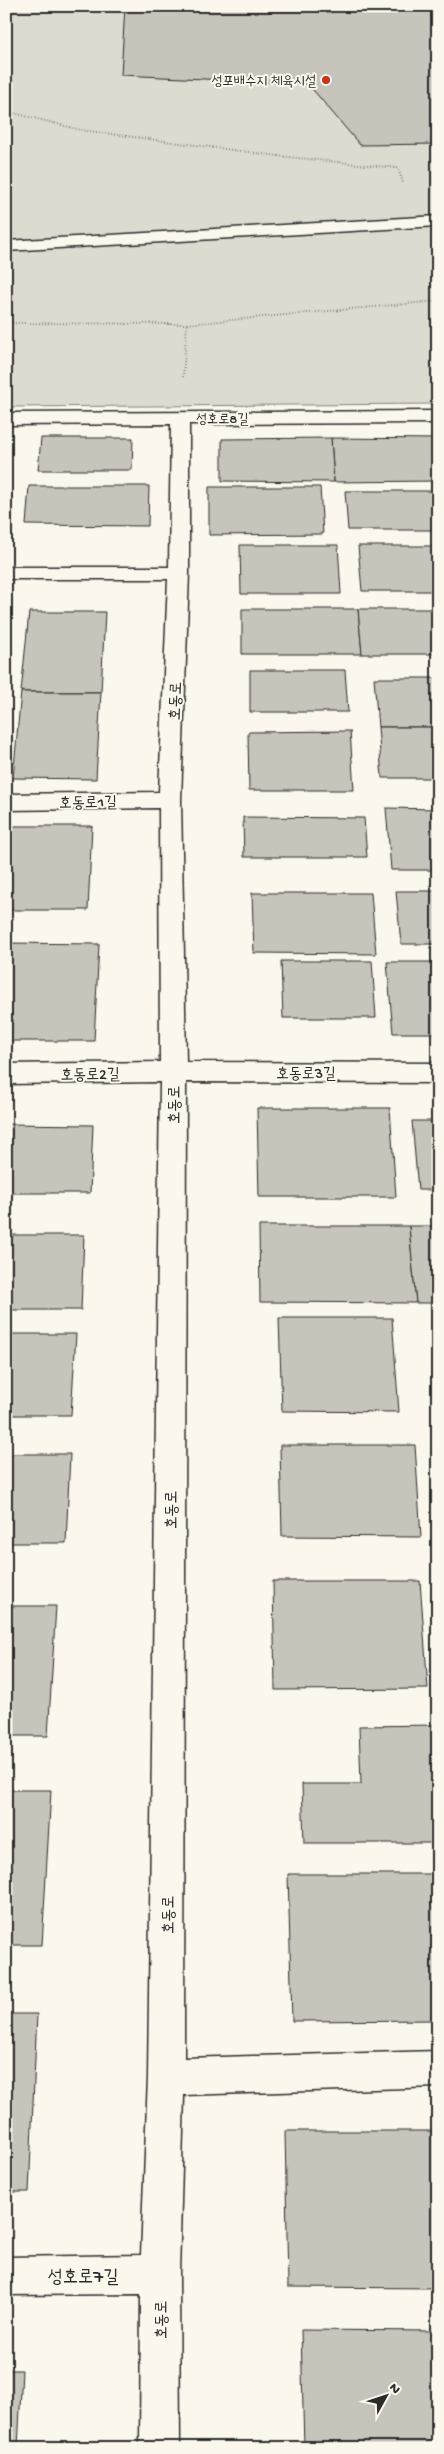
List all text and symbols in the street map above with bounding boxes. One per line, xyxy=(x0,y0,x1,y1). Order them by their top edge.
place label: 성포배수지 체육시설 xyxy=(211,74,316,91)
marker: 성포배수지 체육시설 xyxy=(320,74,332,86)
street label: 성호로8길 xyxy=(196,412,249,429)
street label: 호동로 xyxy=(167,681,188,721)
street label: 호동로1길 xyxy=(59,794,117,815)
street label: 호동로2길 xyxy=(60,1066,120,1087)
street label: 호동로3길 xyxy=(276,1066,336,1085)
street label: 호동로 xyxy=(167,1086,186,1124)
street label: 호동로 xyxy=(164,1491,183,1529)
street label: 호동로 xyxy=(161,1896,180,1934)
street label: 성호로7길 xyxy=(47,2267,119,2290)
street label: 호동로 xyxy=(154,2301,173,2339)
north arrow xyxy=(362,2372,412,2422)
text: N xyxy=(385,2380,403,2398)

